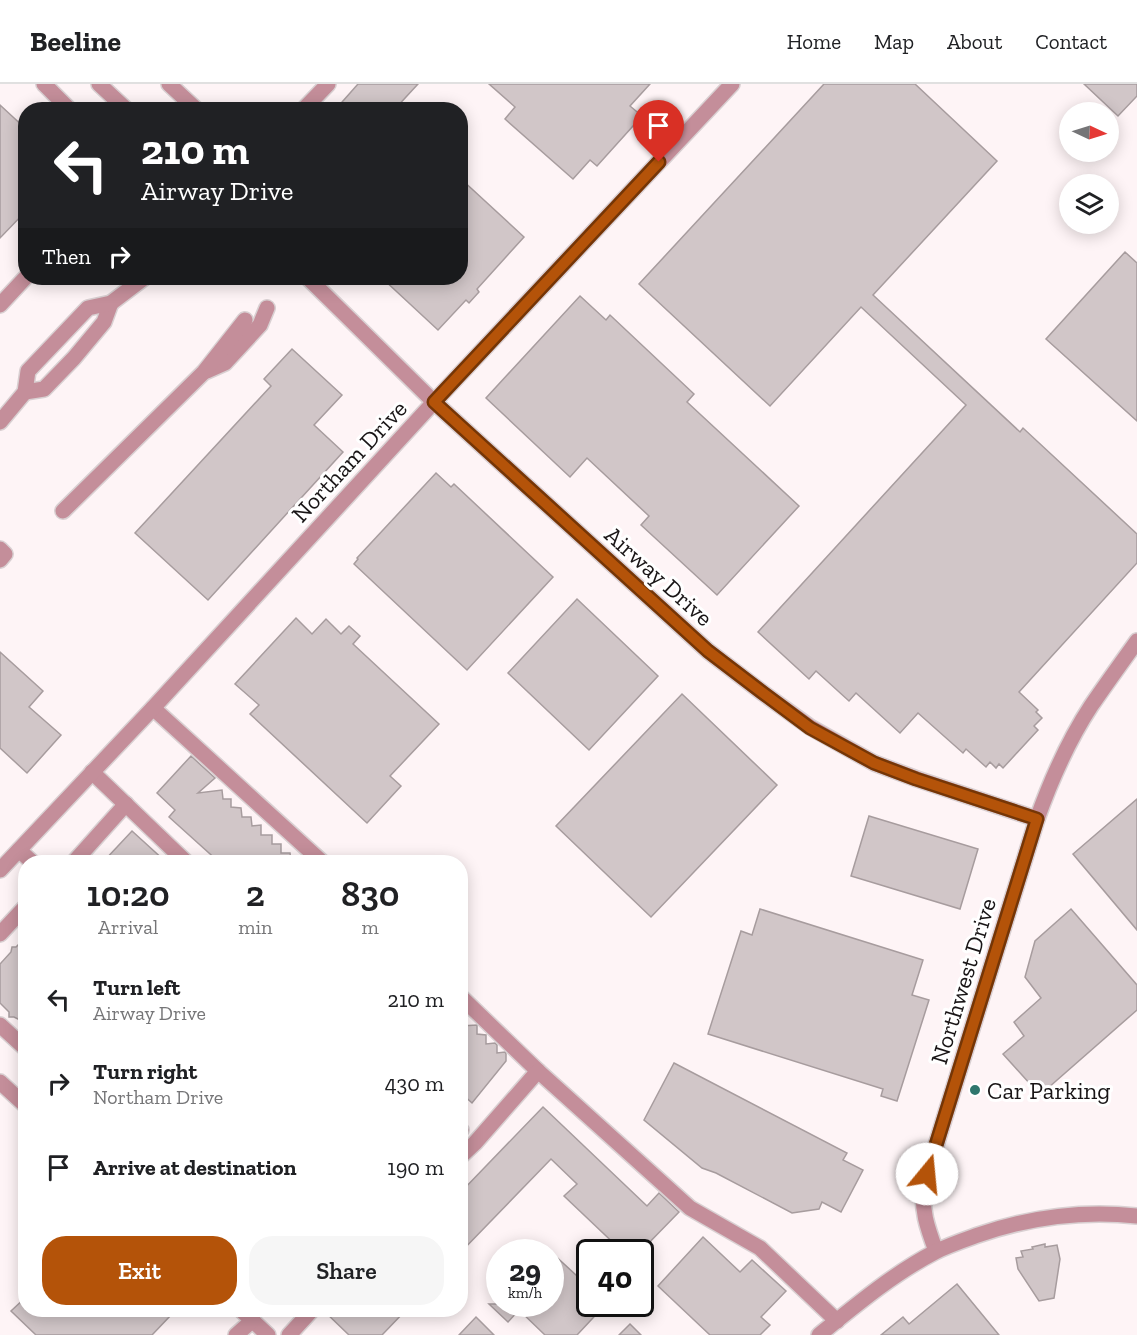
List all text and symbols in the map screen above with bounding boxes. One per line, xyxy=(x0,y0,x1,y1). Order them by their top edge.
text: Beeline xyxy=(30,25,121,58)
text: Home xyxy=(787,29,841,54)
text: Map xyxy=(874,29,914,54)
text: About xyxy=(947,29,1002,54)
text: Contact xyxy=(1035,29,1107,54)
pin xyxy=(633,100,684,162)
north arrow xyxy=(1059,102,1119,162)
map controls xyxy=(1059,102,1119,234)
icon: arrive xyxy=(642,109,675,142)
text: 210 m xyxy=(141,124,249,175)
icon: left xyxy=(42,126,120,204)
button: layers xyxy=(1059,174,1119,234)
text: Airway Drive xyxy=(141,175,293,207)
icon: right xyxy=(103,240,136,273)
text: Then xyxy=(42,243,91,270)
street label: Northam Drive xyxy=(285,394,413,528)
street label: Airway Drive xyxy=(599,520,719,632)
text: 10:20 xyxy=(86,872,170,915)
text: 2 xyxy=(246,872,265,915)
text: 830 xyxy=(341,872,400,915)
street label: Northwest Drive xyxy=(924,894,1002,1068)
text: Arrival xyxy=(98,915,158,939)
text: min xyxy=(238,915,273,939)
text: m xyxy=(362,915,379,939)
text: Turn left xyxy=(93,974,180,1001)
icon: left xyxy=(42,983,75,1016)
text: 210 m xyxy=(388,986,444,1013)
text: Airway Drive xyxy=(93,1001,206,1025)
text: Turn right xyxy=(93,1058,197,1085)
icon: right xyxy=(42,1067,75,1100)
text: 430 m xyxy=(385,1070,444,1097)
place label: Car Parking xyxy=(987,1076,1111,1105)
marker: Car Parking xyxy=(968,1083,982,1097)
text: Northam Drive xyxy=(93,1085,223,1109)
position arrow xyxy=(895,1142,959,1206)
icon: arrive xyxy=(42,1151,75,1184)
text: Arrive at destination xyxy=(93,1154,296,1181)
text: 190 m xyxy=(387,1154,444,1181)
button: Exit xyxy=(42,1236,237,1305)
button: Share xyxy=(249,1236,444,1305)
speed limit sign: 40 xyxy=(576,1239,654,1317)
text: 29 xyxy=(509,1253,541,1289)
text: km/h xyxy=(508,1284,542,1302)

